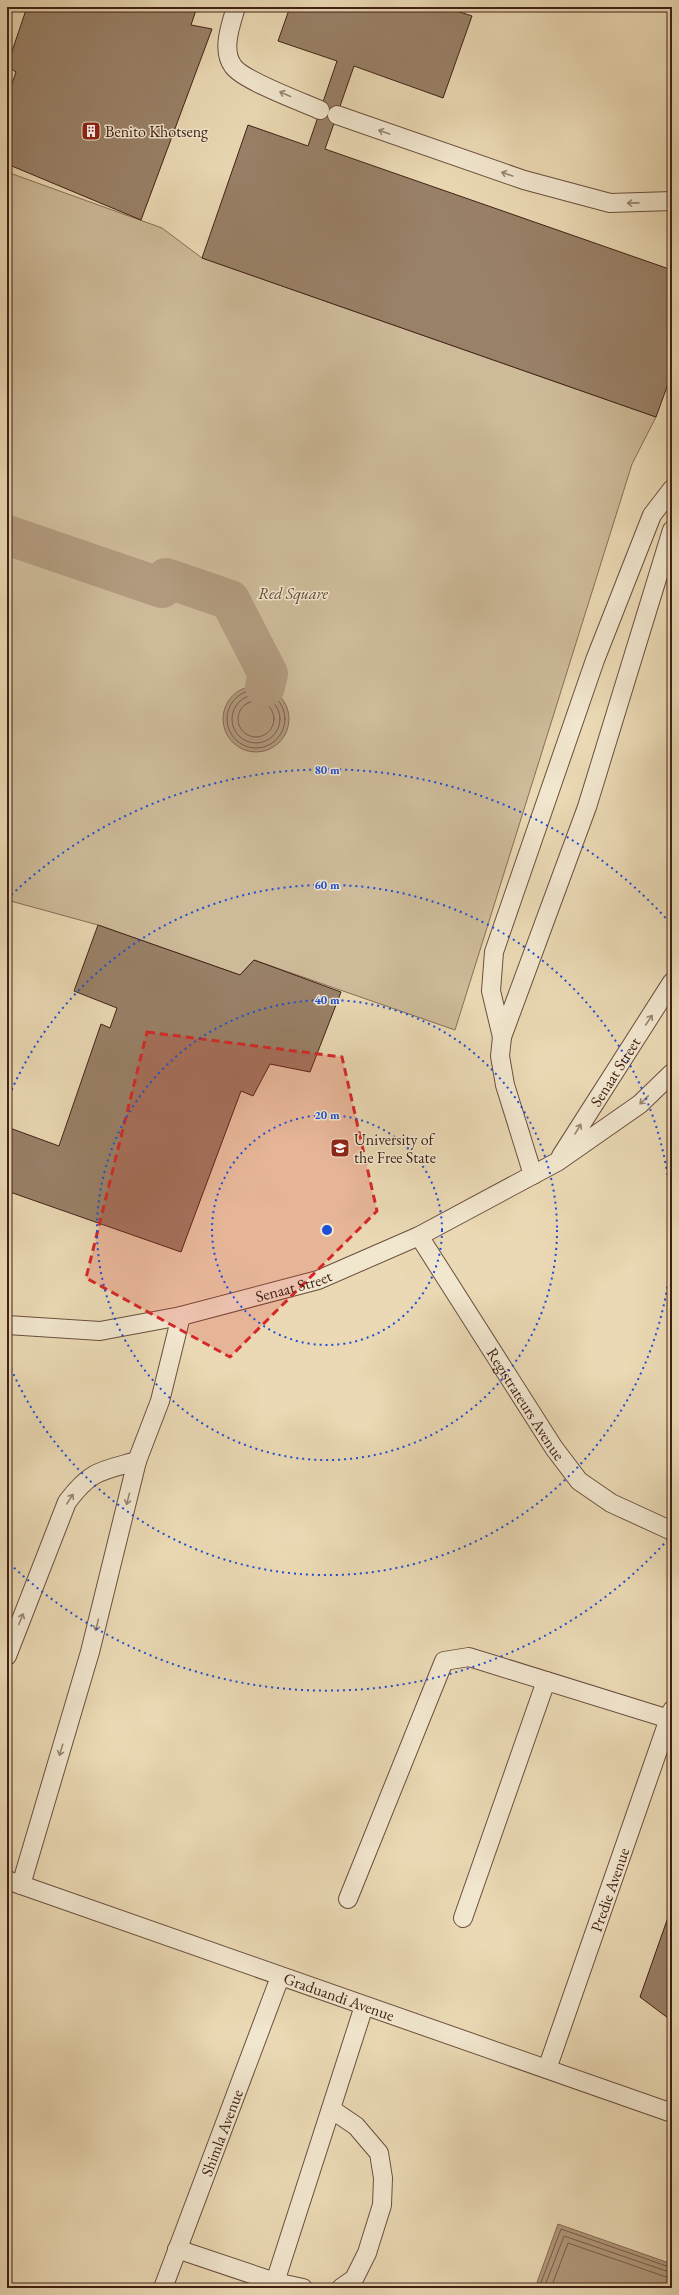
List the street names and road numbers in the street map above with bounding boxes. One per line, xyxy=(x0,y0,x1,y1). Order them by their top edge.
street label: Senaat Street xyxy=(585,1033,645,1111)
street label: Senaat Street xyxy=(253,1265,335,1307)
street label: Registrateurs Avenue xyxy=(482,1344,570,1465)
street label: Predie Avenue xyxy=(586,1845,634,1935)
street label: Graduandi Avenue xyxy=(281,1968,397,2026)
street label: Shimla Avenue xyxy=(196,2086,248,2179)

